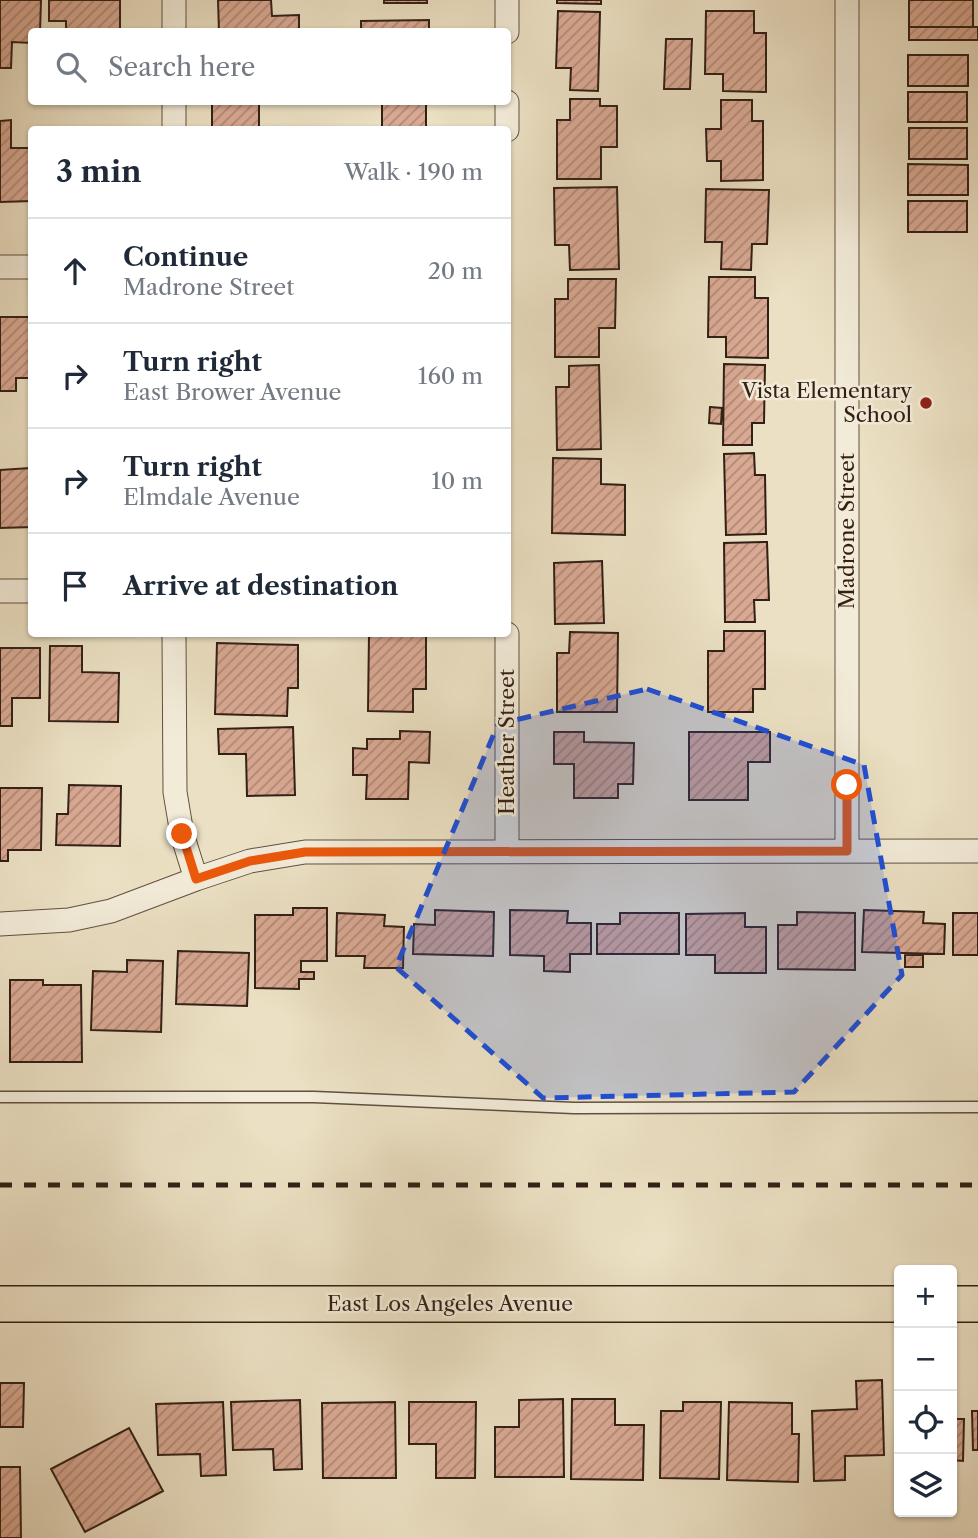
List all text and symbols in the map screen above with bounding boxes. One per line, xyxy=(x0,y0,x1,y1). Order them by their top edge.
search box xyxy=(28,28,511,105)
icon: search xyxy=(52,48,90,86)
text: Search here xyxy=(108,51,255,83)
text: 3 min xyxy=(56,153,142,190)
text: Walk · 190 m xyxy=(344,158,483,186)
text: Continue xyxy=(123,241,248,273)
icon: ahead xyxy=(56,252,94,290)
text: 20 m xyxy=(428,257,483,285)
text: Madrone Street xyxy=(123,273,294,301)
text: Turn right xyxy=(123,346,262,378)
icon: right xyxy=(56,357,94,395)
text: 160 m xyxy=(418,362,483,390)
text: East Brower Avenue xyxy=(123,378,341,406)
place label: Vista Elementary School xyxy=(741,378,912,427)
marker: Vista Elementary School xyxy=(918,395,934,411)
text: Turn right xyxy=(123,451,262,483)
street label: Madrone Street xyxy=(834,452,859,609)
icon: right xyxy=(56,462,94,500)
text: 10 m xyxy=(431,467,483,495)
text: Elmdale Avenue xyxy=(123,483,300,511)
icon: arrive xyxy=(56,567,94,605)
text: Arrive at destination xyxy=(123,570,398,602)
street label: Heather Street xyxy=(494,668,519,815)
route start xyxy=(831,769,862,800)
route end xyxy=(166,818,197,849)
map controls xyxy=(894,1265,957,1517)
button: + xyxy=(894,1265,957,1328)
street label: East Los Angeles Avenue xyxy=(327,1291,573,1316)
button: − xyxy=(894,1328,957,1391)
button: locate xyxy=(894,1391,957,1454)
button: layers xyxy=(894,1454,957,1517)

